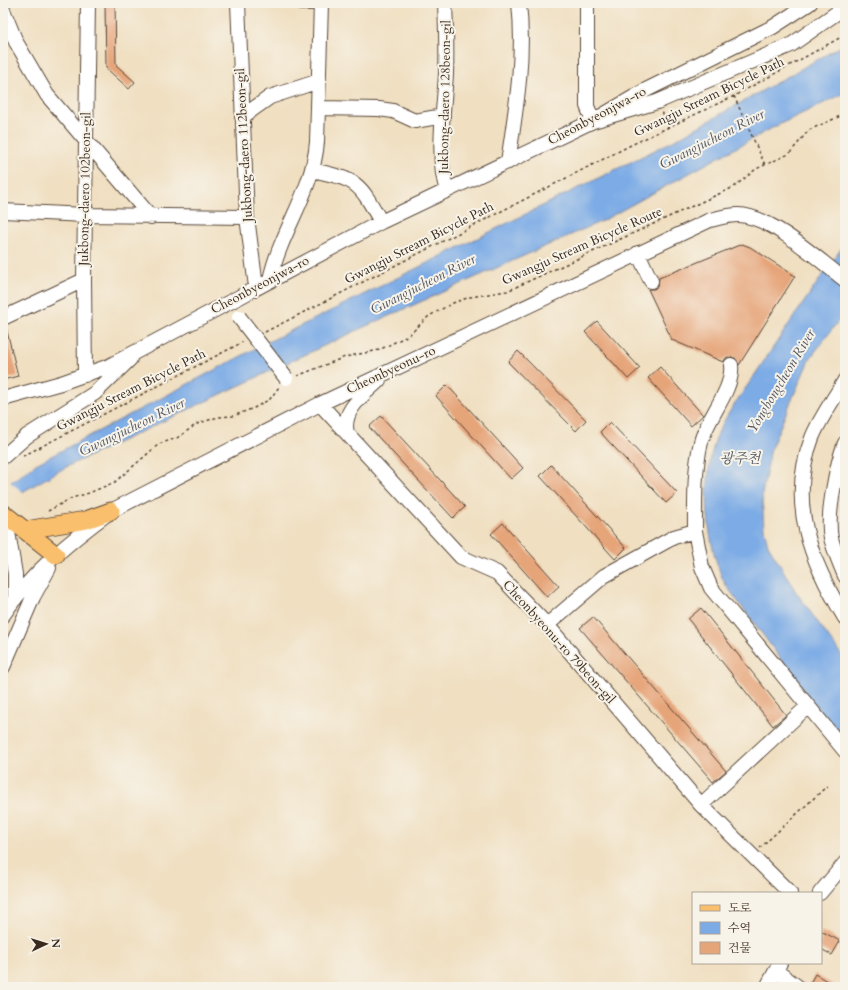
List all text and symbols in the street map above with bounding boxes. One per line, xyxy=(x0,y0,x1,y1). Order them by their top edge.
street label: Jukbong-daero 128beon-gil xyxy=(435,19,455,176)
street label: Gwangju Stream Bicycle Path xyxy=(631,53,787,141)
street label: Jukbong-daero 112beon-gil xyxy=(231,67,257,224)
street label: Cheonbyeonjwa-ro xyxy=(545,83,649,149)
water label: Gwangjucheon River xyxy=(656,104,768,174)
street label: Jukbong-daero 102beon-gil xyxy=(75,111,95,268)
street label: Gwangju Stream Bicycle Path xyxy=(341,197,497,289)
street label: Gwangju Stream Bicycle Route xyxy=(499,202,665,290)
water label: Gwangjucheon River xyxy=(367,249,479,319)
street label: Cheonbyeonjwa-ro xyxy=(208,252,312,318)
water label: Yongbongcheon River xyxy=(743,325,820,436)
street label: Cheonbyeonu-ro xyxy=(344,342,438,398)
street label: Gwangju Stream Bicycle Path xyxy=(53,344,209,436)
water label: Gwangjucheon River xyxy=(76,393,188,461)
water label: 광주천 xyxy=(720,449,762,468)
street label: Cheonbyeonu-ro 79beon-gil xyxy=(499,576,620,708)
legend xyxy=(692,892,822,964)
text: 도로 xyxy=(728,900,752,916)
text: 수역 xyxy=(728,920,751,936)
north arrow xyxy=(26,924,66,964)
text: N xyxy=(48,938,63,949)
text: 건물 xyxy=(728,940,752,956)

